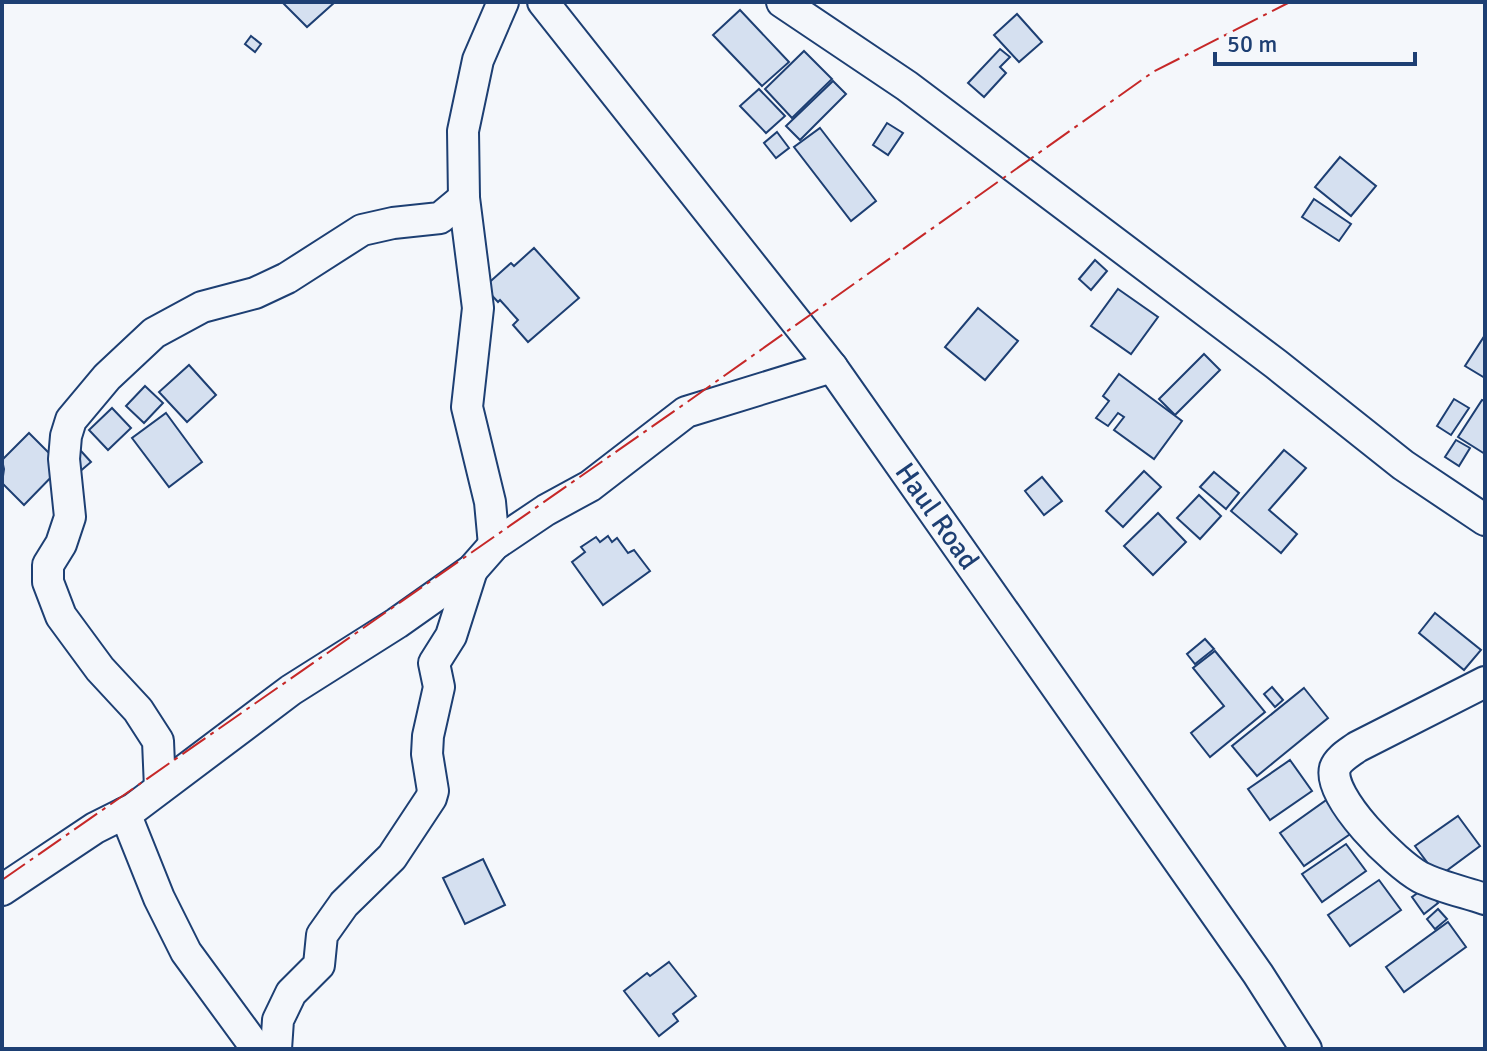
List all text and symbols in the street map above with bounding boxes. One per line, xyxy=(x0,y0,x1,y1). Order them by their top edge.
scale bar xyxy=(1215,16,1415,66)
text: 50 m xyxy=(1227,29,1277,59)
street label: Haul Road xyxy=(888,456,986,576)

